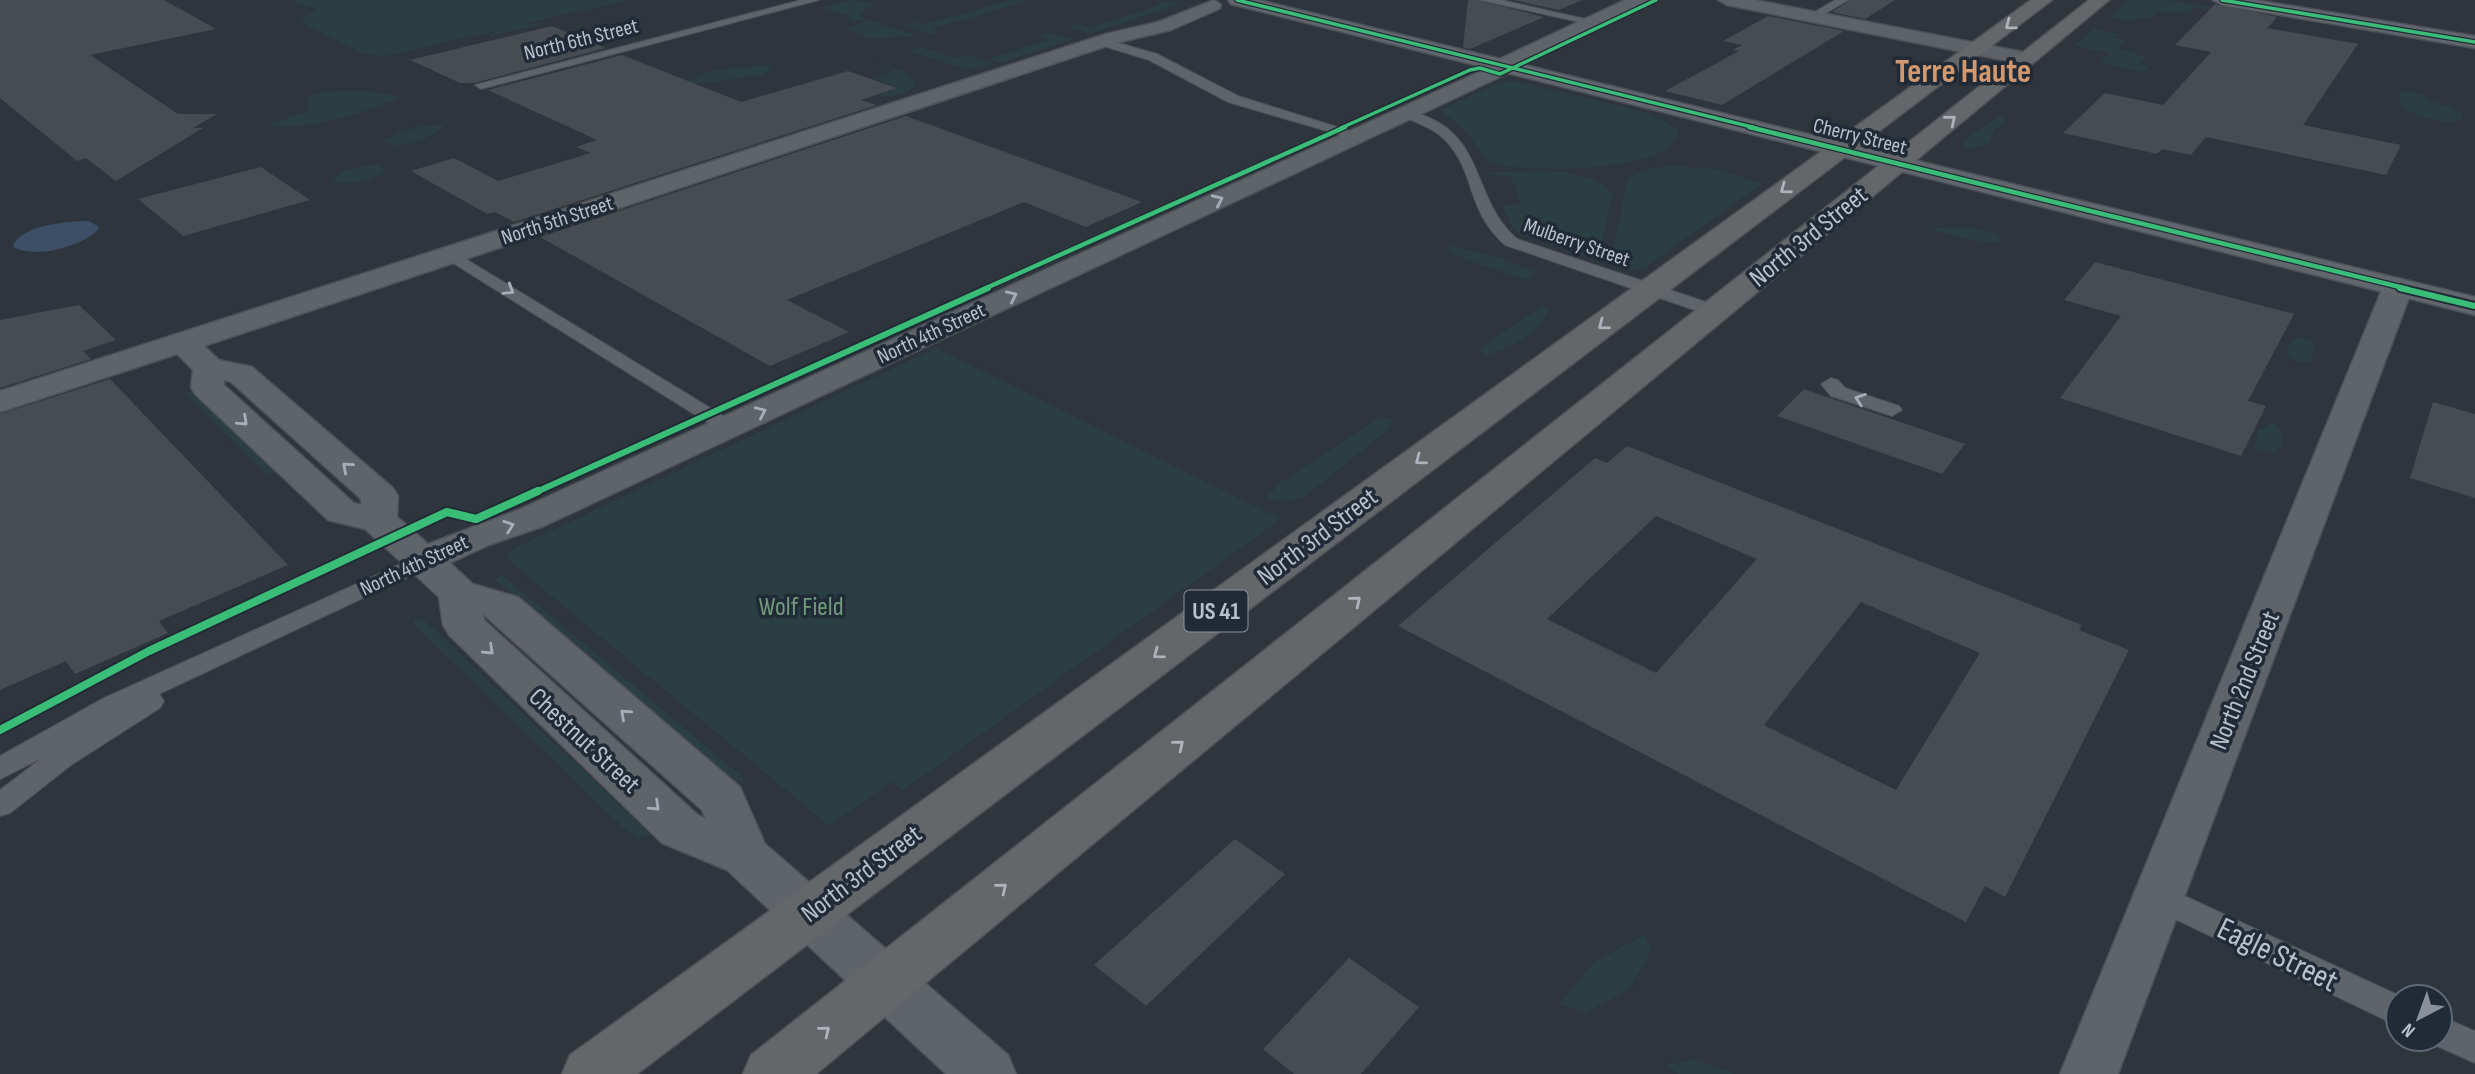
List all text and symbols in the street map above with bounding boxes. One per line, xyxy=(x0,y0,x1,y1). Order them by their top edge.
street label: North 6th Street xyxy=(521,13,641,66)
one-way arrow xyxy=(2005,16,2017,29)
district label: Terre Haute xyxy=(1895,52,2031,92)
street label: Cherry Street xyxy=(1810,113,1909,160)
one-way arrow xyxy=(1943,116,1955,129)
street label: North 3rd Street xyxy=(1744,180,1874,294)
one-way arrow xyxy=(1781,181,1793,193)
street label: North 5th Street xyxy=(498,191,616,250)
one-way arrow xyxy=(1211,194,1223,208)
street label: Mulberry Street xyxy=(1521,213,1633,272)
one-way arrow xyxy=(502,282,515,295)
one-way arrow xyxy=(1005,290,1017,304)
street label: North 4th Street xyxy=(873,298,989,369)
one-way arrow xyxy=(1598,316,1611,329)
one-way arrow xyxy=(1854,393,1867,407)
one-way arrow xyxy=(754,406,766,420)
one-way arrow xyxy=(235,412,248,425)
one-way arrow xyxy=(1415,452,1428,464)
one-way arrow xyxy=(342,463,355,475)
street label: North 3rd Street xyxy=(1252,482,1384,593)
one-way arrow xyxy=(502,520,515,534)
street label: North 4th Street xyxy=(356,530,472,601)
road number: US 41 xyxy=(1184,590,1248,632)
park label: Wolf Field xyxy=(759,592,843,623)
one-way arrow xyxy=(1348,597,1360,610)
street label: North 2nd Street xyxy=(2204,607,2287,754)
one-way arrow xyxy=(481,641,494,654)
one-way arrow xyxy=(1153,645,1166,658)
street label: Chestnut Street xyxy=(522,682,646,800)
one-way arrow xyxy=(620,709,633,722)
one-way arrow xyxy=(1171,741,1184,753)
one-way arrow xyxy=(647,797,660,810)
street label: North 3rd Street xyxy=(796,819,928,930)
one-way arrow xyxy=(994,884,1007,896)
street label: Eagle Street xyxy=(2211,909,2344,1001)
north arrow xyxy=(2384,983,2454,1053)
text: N xyxy=(2397,1018,2420,1042)
one-way arrow xyxy=(817,1027,830,1039)

